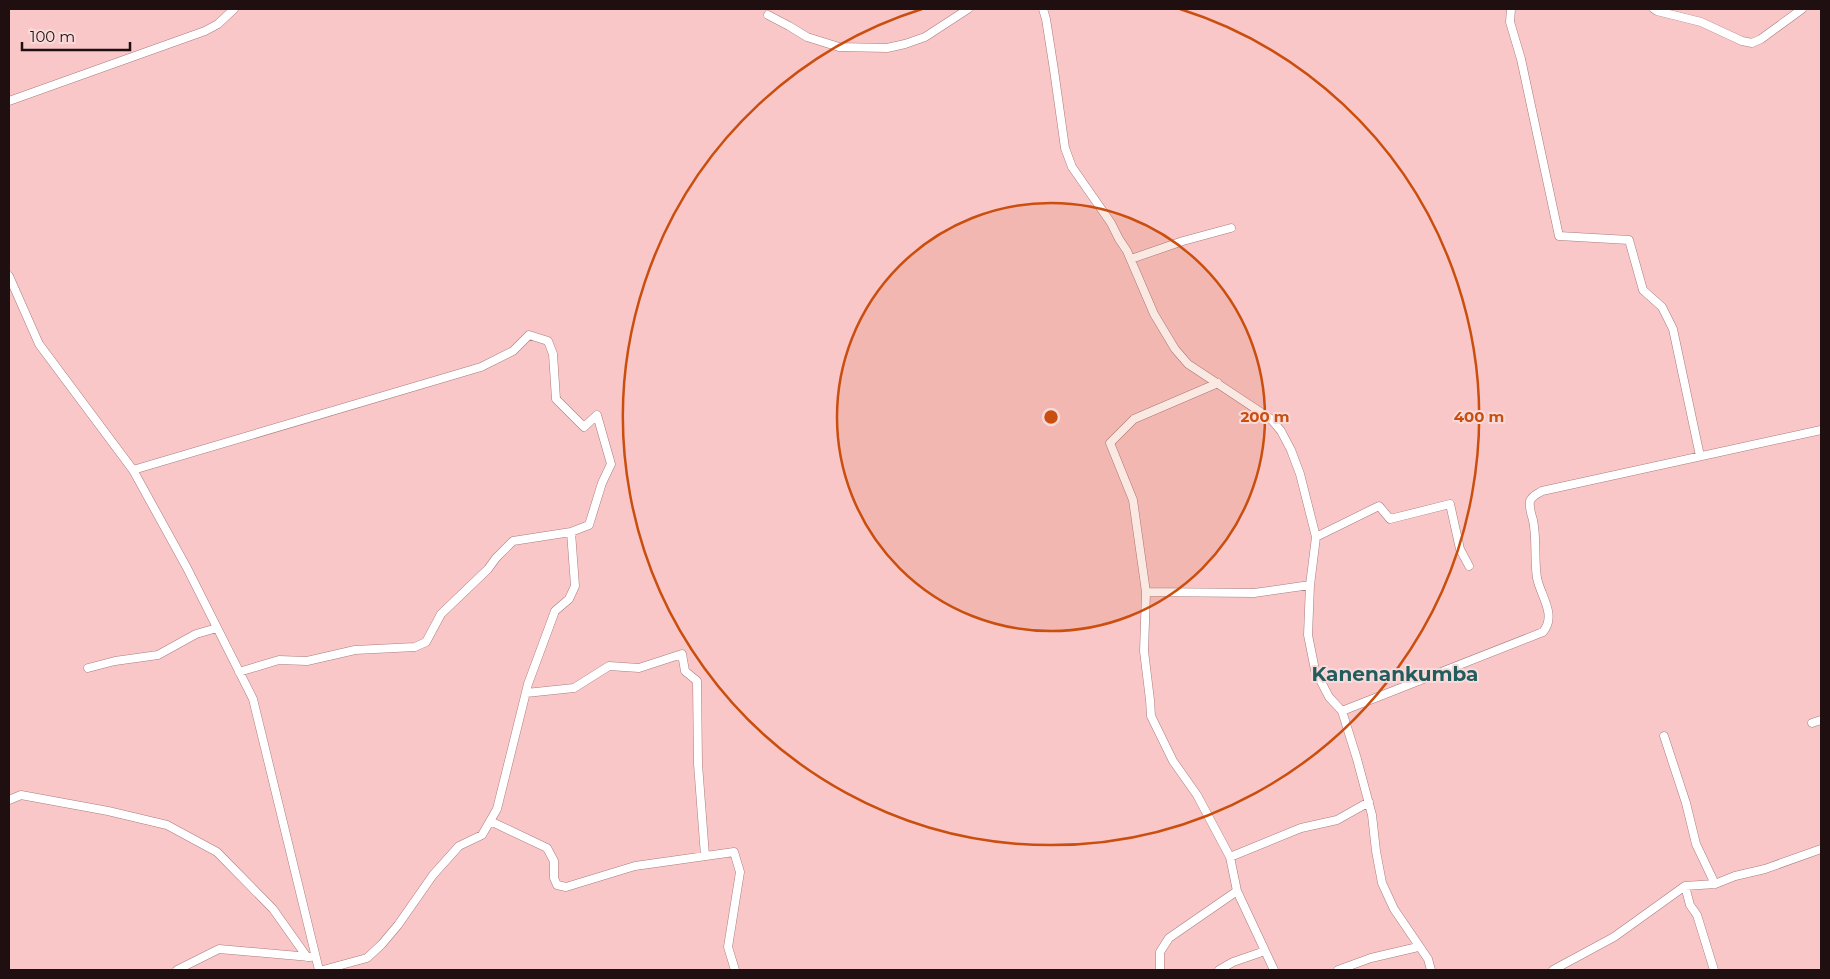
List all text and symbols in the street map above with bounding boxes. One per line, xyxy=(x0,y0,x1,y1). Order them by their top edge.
scale bar xyxy=(22,20,130,52)
text: 100 m xyxy=(30,27,75,46)
text: 200 m xyxy=(1240,407,1290,426)
text: 400 m xyxy=(1454,407,1504,426)
centre of rings xyxy=(1042,408,1060,426)
district label: Kanenankumba xyxy=(1312,662,1478,686)

